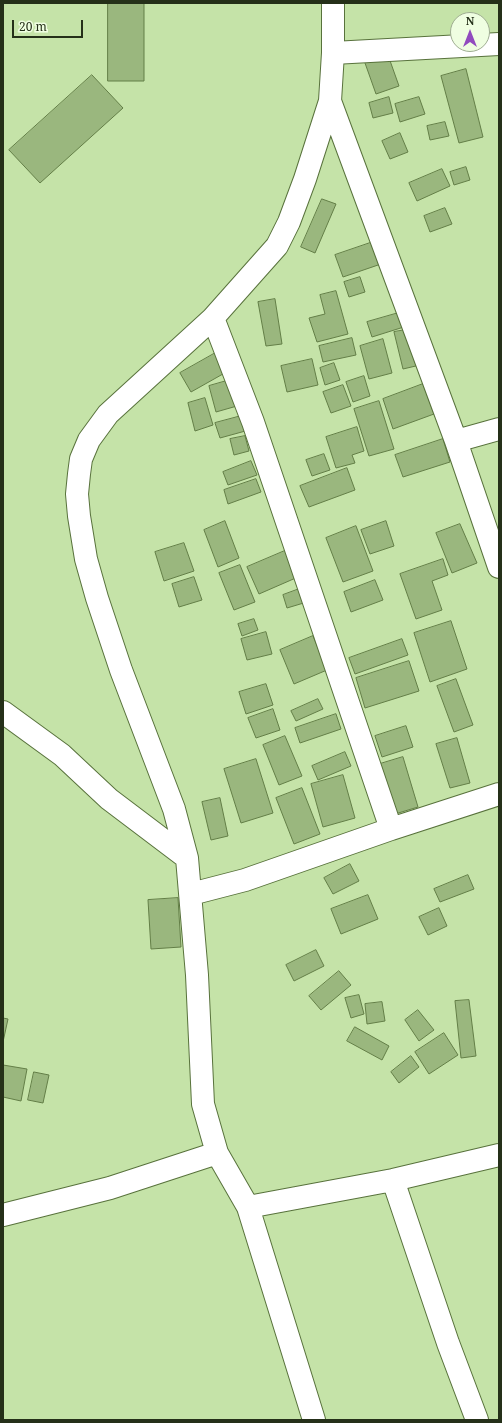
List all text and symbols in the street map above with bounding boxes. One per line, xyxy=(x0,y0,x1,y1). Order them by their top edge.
scale bar xyxy=(14,12,85,38)
north arrow xyxy=(450,12,490,52)
text: N xyxy=(466,13,474,28)
text: 20 m xyxy=(19,18,47,35)

